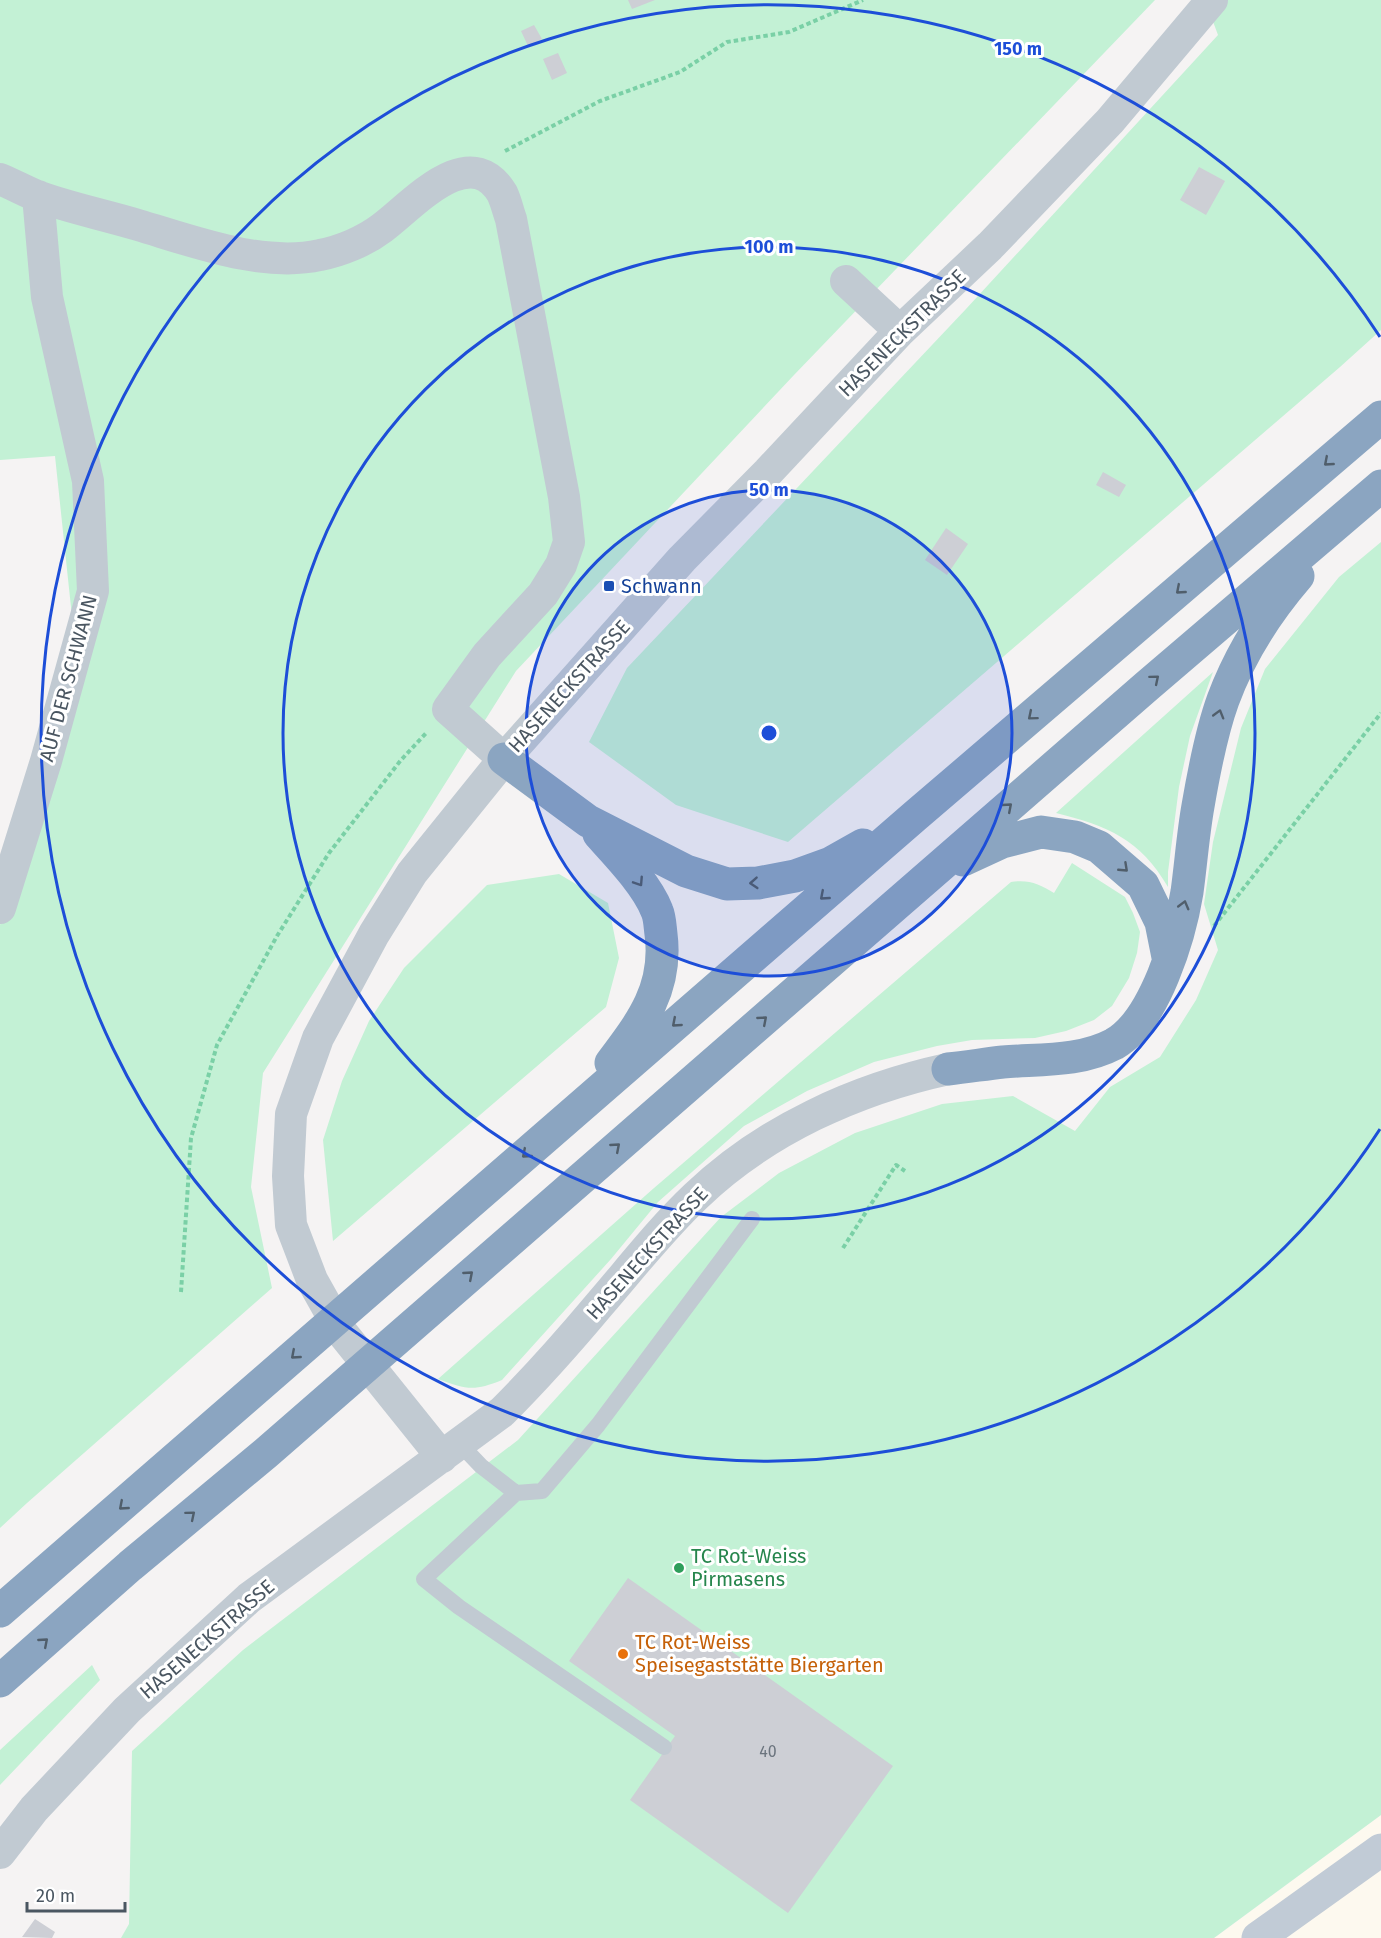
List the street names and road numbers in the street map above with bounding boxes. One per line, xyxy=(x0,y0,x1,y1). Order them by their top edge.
street label: HASENECKSTRASSE xyxy=(833,264,971,402)
street label: AUF DER SCHWANN xyxy=(34,592,102,764)
street label: HASENECKSTRASSE xyxy=(503,615,635,757)
street label: HASENECKSTRASSE xyxy=(581,1182,713,1324)
street label: HASENECKSTRASSE xyxy=(135,1574,279,1704)

